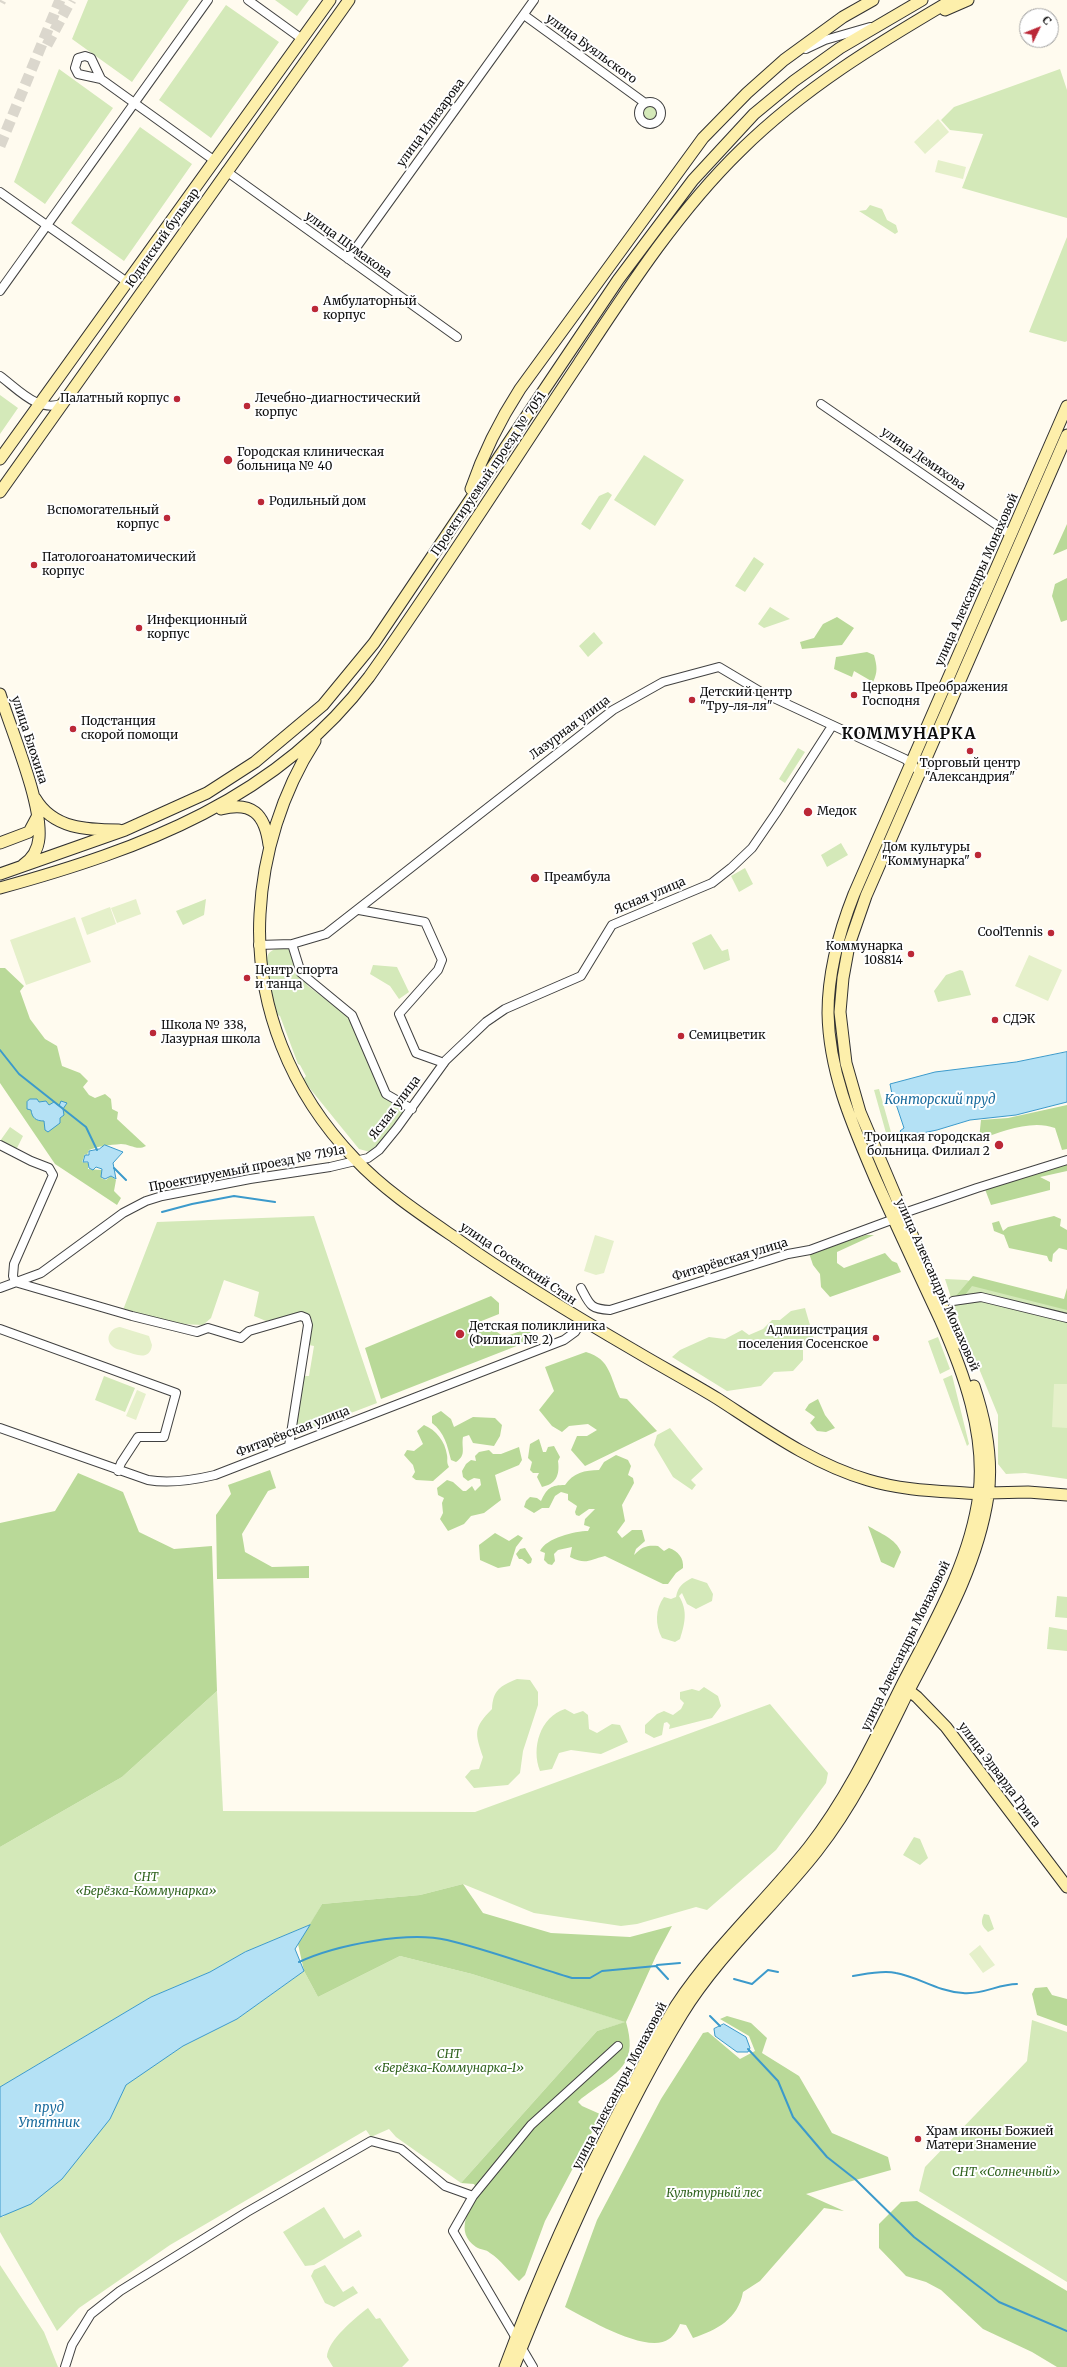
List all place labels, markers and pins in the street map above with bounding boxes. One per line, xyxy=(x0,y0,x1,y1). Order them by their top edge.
place label: Амбулаторный корпус xyxy=(323,295,417,323)
marker: Амбулаторный корпус xyxy=(310,304,320,314)
place label: Палатный корпус xyxy=(60,392,169,406)
place label: Лечебно-диагностический корпус xyxy=(255,392,421,420)
marker: Палатный корпус xyxy=(172,394,182,404)
marker: Лечебно-диагностический корпус xyxy=(242,401,252,411)
place label: Городская клиническая больница № 40 xyxy=(237,446,384,474)
marker: Городская клиническая больница № 40 xyxy=(222,454,234,466)
place label: Родильный дом xyxy=(269,495,366,509)
marker: Родильный дом xyxy=(256,497,266,507)
place label: Вспомогательный корпус xyxy=(47,504,159,532)
marker: Вспомогательный корпус xyxy=(162,513,172,523)
place label: Патологоанатомический корпус xyxy=(42,551,196,579)
marker: Патологоанатомический корпус xyxy=(29,560,39,570)
place label: Инфекционный корпус xyxy=(147,614,247,642)
marker: Инфекционный корпус xyxy=(134,623,144,633)
place label: Церковь Преображения Господня xyxy=(862,681,1008,709)
place label: Детский центр "Тру-ля-ля" xyxy=(700,686,792,714)
marker: Церковь Преображения Господня xyxy=(849,690,859,700)
marker: Детский центр "Тру-ля-ля" xyxy=(687,695,697,705)
place label: Подстанция скорой помощи xyxy=(81,715,178,743)
marker: Подстанция скорой помощи xyxy=(68,724,78,734)
marker: Торговый центр "Александрия" xyxy=(965,746,975,756)
place label: Торговый центр "Александрия" xyxy=(920,757,1020,785)
place label: Медок xyxy=(817,805,857,819)
marker: Медок xyxy=(802,806,814,818)
place label: Дом культуры "Коммунарка" xyxy=(882,841,970,869)
marker: Дом культуры "Коммунарка" xyxy=(973,850,983,860)
place label: Преамбула xyxy=(544,871,611,885)
marker: Преамбула xyxy=(529,872,541,884)
place label: CoolTennis xyxy=(978,926,1043,940)
marker: CoolTennis xyxy=(1046,928,1056,938)
place label: Коммунарка 108814 xyxy=(826,940,903,968)
marker: Коммунарка 108814 xyxy=(906,949,916,959)
place label: Центр спорта и танца xyxy=(255,964,338,992)
marker: Центр спорта и танца xyxy=(242,973,252,983)
place label: СДЭК xyxy=(1003,1013,1035,1027)
marker: СДЭК xyxy=(990,1015,1000,1025)
place label: Школа № 338, Лазурная школа xyxy=(161,1019,261,1047)
marker: Школа № 338, Лазурная школа xyxy=(148,1028,158,1038)
place label: Семицветик xyxy=(689,1029,766,1043)
marker: Семицветик xyxy=(676,1031,686,1041)
place label: Троицкая городская больница. Филиал 2 xyxy=(864,1131,990,1159)
marker: Троицкая городская больница. Филиал 2 xyxy=(993,1139,1005,1151)
place label: Детская поликлиника (Филиал № 2) xyxy=(469,1320,605,1348)
place label: Администрация поселения Сосенское xyxy=(738,1324,868,1352)
marker: Детская поликлиника (Филиал № 2) xyxy=(454,1328,466,1340)
marker: Администрация поселения Сосенское xyxy=(871,1333,881,1343)
place label: Храм иконы Божией Матери Знамение xyxy=(926,2125,1053,2153)
marker: Храм иконы Божией Матери Знамение xyxy=(913,2134,923,2144)

